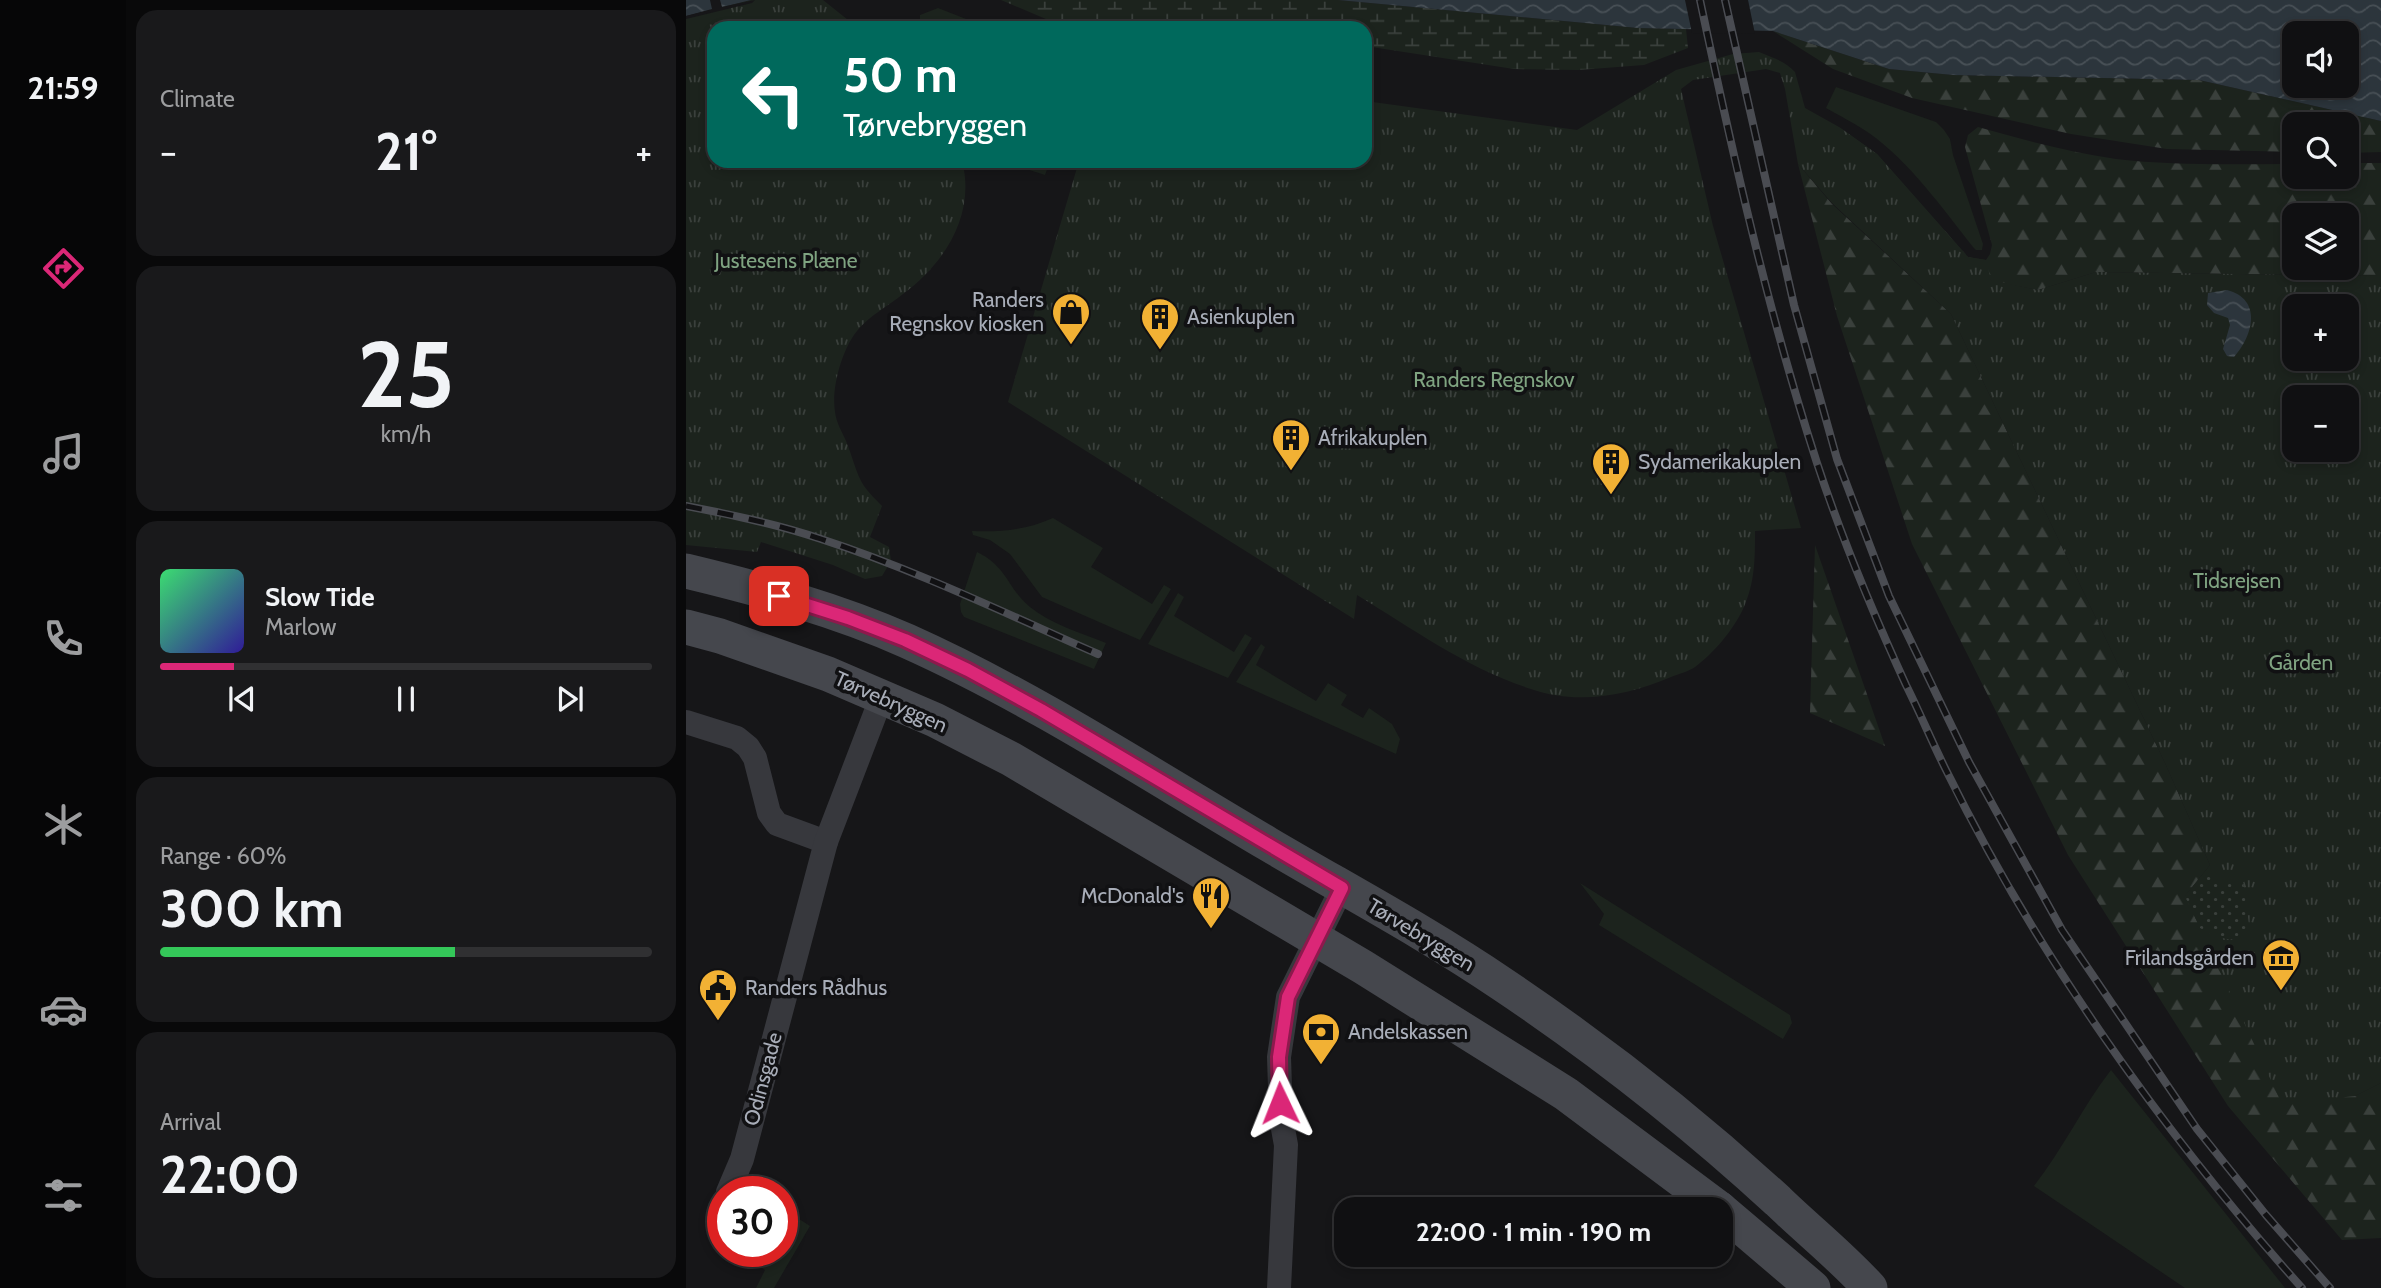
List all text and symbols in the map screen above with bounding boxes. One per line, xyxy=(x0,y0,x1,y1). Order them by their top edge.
map controls xyxy=(2282,21,2359,462)
button: sound xyxy=(2282,21,2359,98)
text: 50 m xyxy=(843,45,958,104)
icon: left xyxy=(728,49,819,140)
text: 21:59 xyxy=(27,68,99,107)
text: Climate xyxy=(160,85,235,113)
text: Tørvebryggen xyxy=(843,105,1027,144)
button: search xyxy=(2282,112,2359,189)
text: 21° xyxy=(375,120,437,183)
text: − xyxy=(160,128,177,175)
text: + xyxy=(635,128,652,175)
button: layers xyxy=(2282,203,2359,280)
icon: directions xyxy=(39,244,88,293)
park label: Justesens Plæne xyxy=(714,248,858,273)
place label: Randers Regnskov kiosken xyxy=(889,287,1044,336)
shop icon: Randers Regnskov kiosken xyxy=(1050,291,1092,346)
button: + xyxy=(2282,294,2359,371)
building icon: Asienkuplen xyxy=(1139,296,1181,351)
place label: Asienkuplen xyxy=(1187,304,1295,329)
text: 25 xyxy=(357,319,455,430)
park label: Randers Regnskov xyxy=(1413,367,1575,392)
button: − xyxy=(2282,385,2359,462)
building icon: Afrikakuplen xyxy=(1270,417,1312,472)
text: km/h xyxy=(381,420,431,448)
place label: Afrikakuplen xyxy=(1318,425,1428,450)
icon: music xyxy=(39,429,88,478)
building icon: Sydamerikakuplen xyxy=(1590,441,1632,496)
place label: Sydamerikakuplen xyxy=(1638,449,1801,474)
pin xyxy=(749,566,809,626)
park label: Tidsrejsen xyxy=(2193,568,2281,594)
icon: arrive xyxy=(760,577,798,615)
text: Slow Tide xyxy=(265,581,375,613)
text: Marlow xyxy=(265,613,336,641)
icon: phone xyxy=(39,614,88,663)
park label: Gården xyxy=(2269,650,2333,675)
street label: Tørvebryggen xyxy=(831,666,951,738)
icon: previous xyxy=(223,680,261,718)
icon: pause xyxy=(387,680,425,718)
icon: next xyxy=(551,680,589,718)
icon: climate xyxy=(39,800,88,849)
text: Range · 60% xyxy=(160,842,287,870)
restaurant icon: McDonald's xyxy=(1190,875,1232,930)
text: 300 km xyxy=(160,877,344,940)
place label: McDonald's xyxy=(1081,883,1184,908)
street label: Tørvebryggen xyxy=(1363,893,1479,976)
museum icon: Frilandsgården xyxy=(2260,937,2302,992)
place label: Frilandsgården xyxy=(2125,945,2254,970)
public building icon: Randers Rådhus xyxy=(697,967,739,1022)
place label: Randers Rådhus xyxy=(745,975,888,1000)
icon: car xyxy=(39,985,88,1034)
bank icon: Andelskassen xyxy=(1300,1011,1342,1066)
place label: Andelskassen xyxy=(1348,1019,1468,1044)
street label: Odinsgade xyxy=(738,1029,787,1128)
position arrow xyxy=(1243,1066,1317,1140)
text: Arrival xyxy=(160,1108,221,1136)
text: 22:00 xyxy=(160,1143,300,1206)
icon: filters xyxy=(39,1171,88,1220)
speed limit sign: 30 xyxy=(707,1176,798,1267)
text: 22:00 · 1 min · 190 m xyxy=(1416,1216,1651,1248)

